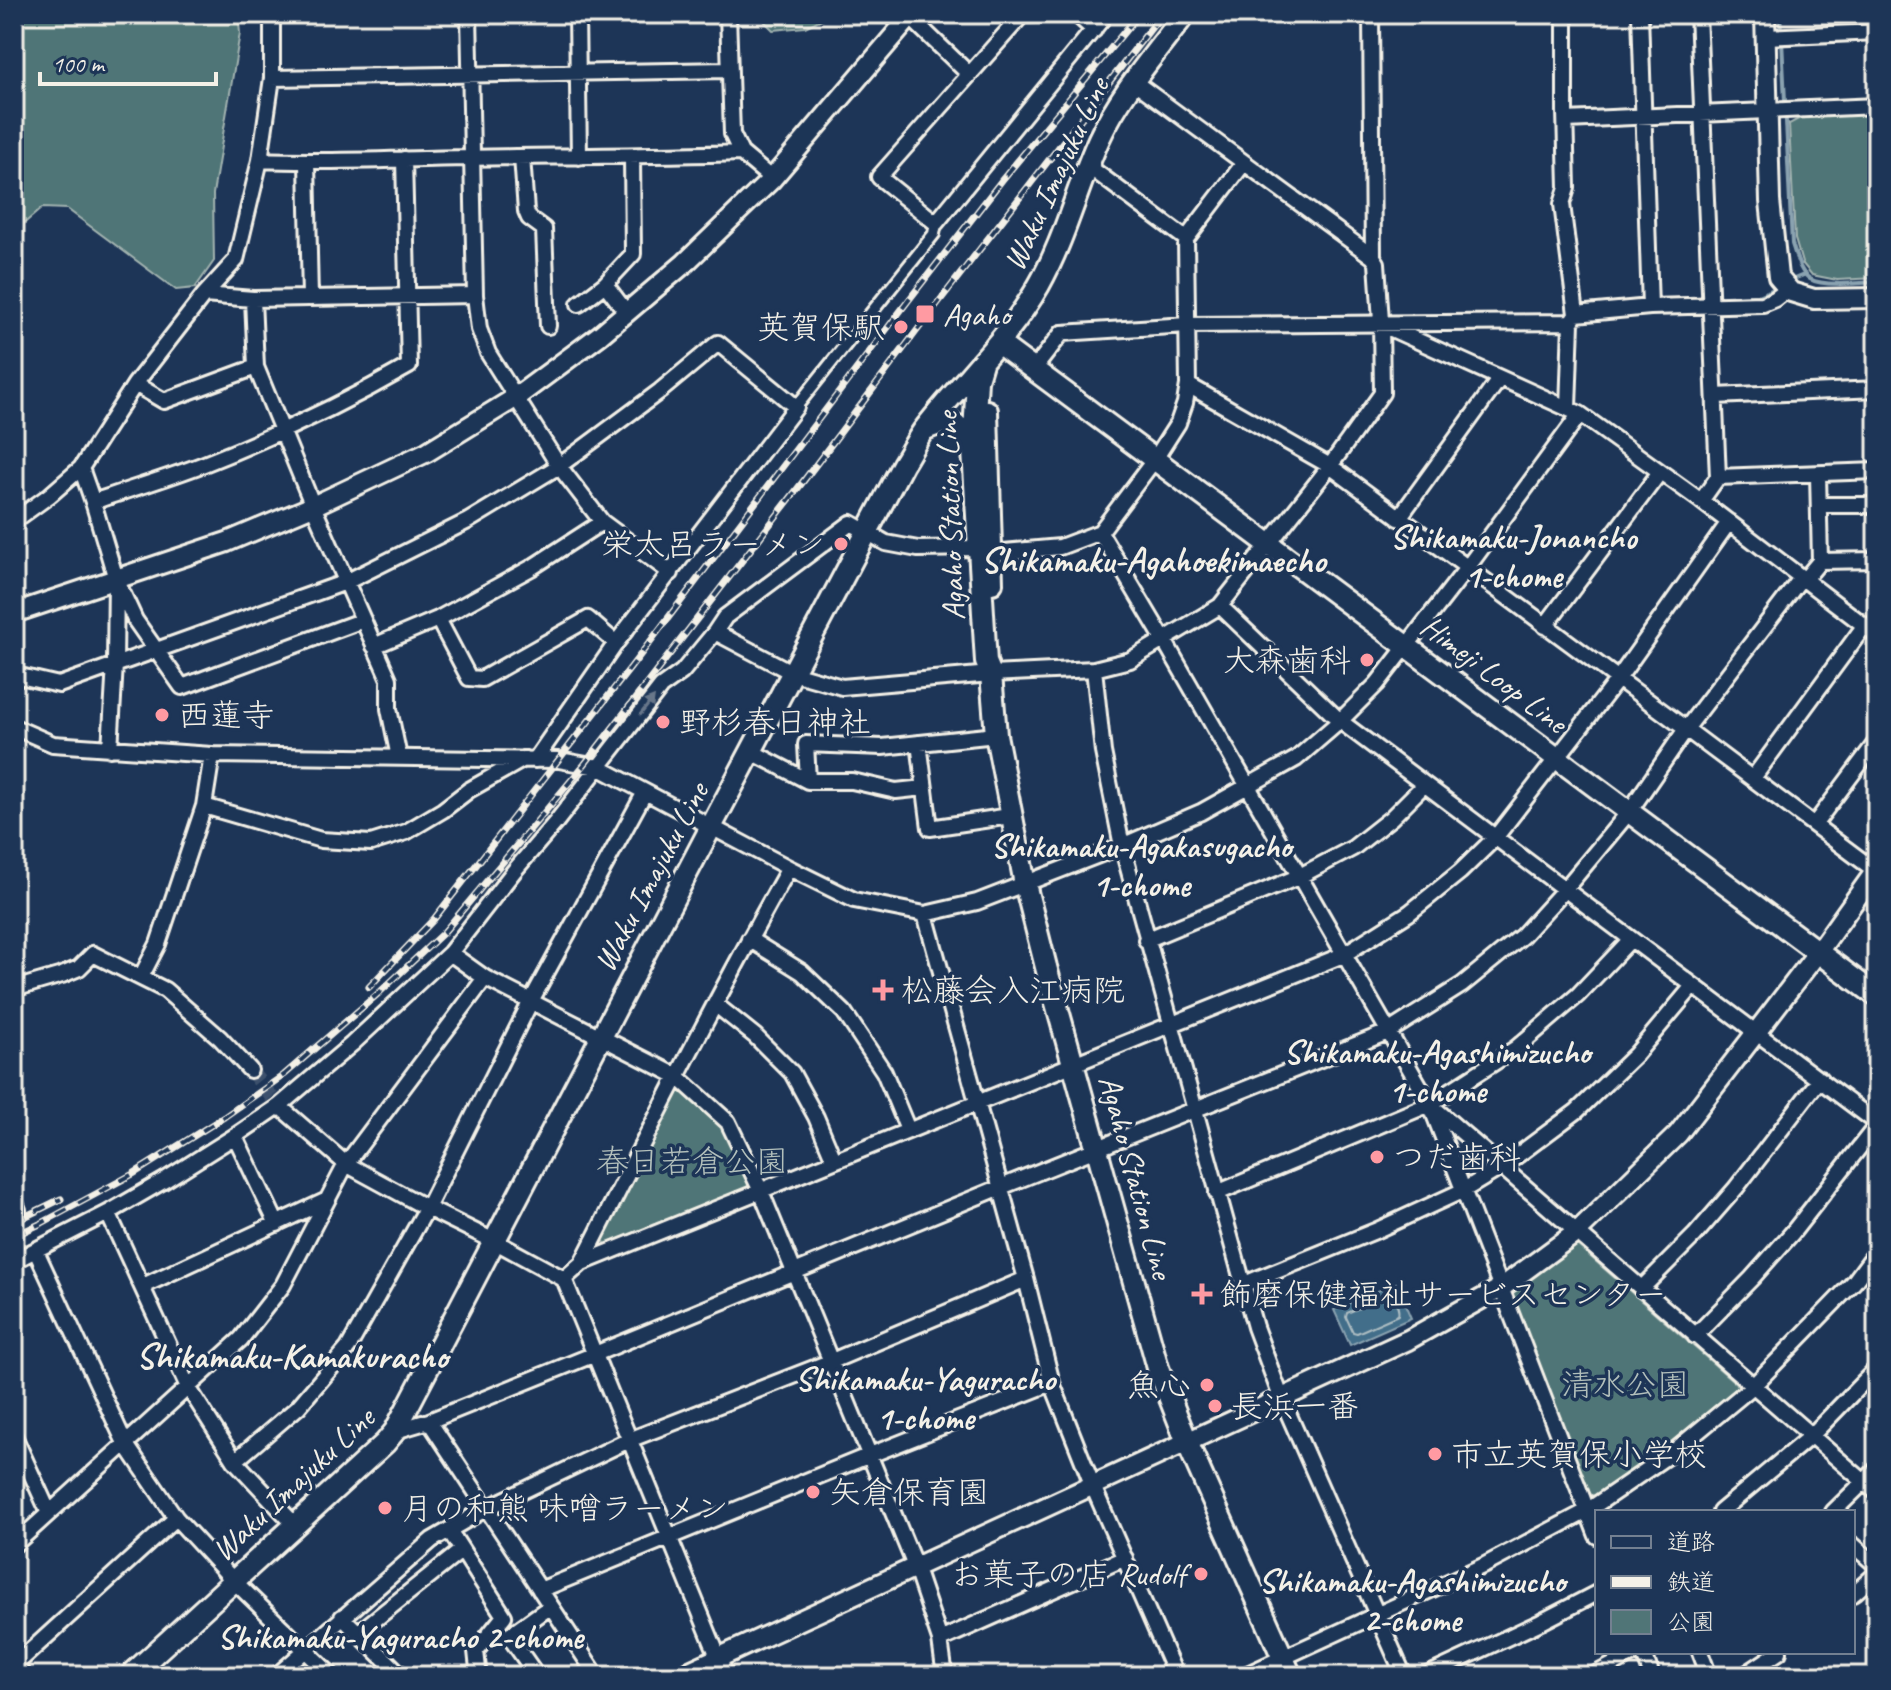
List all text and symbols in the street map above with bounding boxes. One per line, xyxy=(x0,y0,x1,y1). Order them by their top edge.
scale bar xyxy=(40,36,216,86)
text: 100 m xyxy=(52,49,106,79)
street label: Waku Imajuku Line xyxy=(993,69,1120,277)
place label: Agaho xyxy=(943,294,1014,335)
marker: Agaho xyxy=(914,303,936,325)
place label: 英賀保駅 xyxy=(757,307,885,348)
marker: 英賀保駅 xyxy=(892,318,910,336)
street label: Agaho Station Line xyxy=(926,408,974,621)
district label: Shikamaku-Jonancho 1-chome xyxy=(1390,515,1639,597)
place label: 栄太呂ラーメン xyxy=(601,524,825,565)
marker: 栄太呂ラーメン xyxy=(832,535,850,553)
district label: Shikamaku-Agahoekimaecho xyxy=(980,537,1328,583)
street label: Himeji Loop Line xyxy=(1412,605,1578,744)
place label: 大森歯科 xyxy=(1223,640,1351,681)
marker: 大森歯科 xyxy=(1358,651,1376,669)
place label: 西蓮寺 xyxy=(178,695,274,736)
one-way arrow xyxy=(638,696,654,716)
place label: 野杉春日神社 xyxy=(679,702,871,743)
marker: 西蓮寺 xyxy=(153,706,171,724)
marker: 野杉春日神社 xyxy=(654,713,672,731)
street label: Waku Imajuku Line xyxy=(584,773,719,979)
district label: Shikamaku-Agakasugacho 1-chome xyxy=(990,824,1295,906)
place label: 松藤会入江病院 xyxy=(901,970,1125,1011)
marker: 松藤会入江病院 xyxy=(872,979,894,1001)
district label: Shikamaku-Agashimizucho 1-chome xyxy=(1283,1030,1594,1112)
street label: Agaho Station Line xyxy=(1089,1071,1183,1286)
place label: つだ歯科 xyxy=(1393,1137,1521,1178)
park label: 春日若倉公園 xyxy=(596,1141,788,1182)
marker: つだ歯科 xyxy=(1368,1148,1386,1166)
place label: 飾磨保健福祉サービスセンター xyxy=(1220,1274,1667,1315)
marker: 飾磨保健福祉サービスセンター xyxy=(1191,1283,1213,1305)
district label: Shikamaku-Kamakuracho xyxy=(136,1333,451,1379)
district label: Shikamaku-Yaguracho 1-chome xyxy=(795,1357,1058,1439)
park label: 清水公園 xyxy=(1561,1364,1689,1405)
place label: 魚心 xyxy=(1127,1365,1191,1406)
marker: 魚心 xyxy=(1198,1376,1216,1394)
place label: 長浜一番 xyxy=(1231,1386,1359,1427)
street label: Waku Imajuku Line xyxy=(203,1396,385,1570)
marker: 長浜一番 xyxy=(1206,1397,1224,1415)
place label: 市立英賀保小学校 xyxy=(1451,1434,1707,1475)
marker: 市立英賀保小学校 xyxy=(1426,1445,1444,1463)
place label: 矢倉保育園 xyxy=(829,1472,989,1513)
marker: 矢倉保育園 xyxy=(804,1483,822,1501)
place label: 月の和熊 味噌ラーメン xyxy=(401,1488,729,1529)
marker: 月の和熊 味噌ラーメン xyxy=(376,1499,394,1517)
legend xyxy=(1595,1510,1855,1654)
text: 道路 xyxy=(1667,1527,1715,1557)
place label: お菓子の店 Rudolf xyxy=(951,1554,1193,1595)
district label: Shikamaku-Agashimizucho 2-chome xyxy=(1258,1559,1569,1641)
marker: お菓子の店 Rudolf xyxy=(1192,1565,1210,1583)
text: 鉄道 xyxy=(1667,1567,1715,1597)
text: 公園 xyxy=(1667,1607,1715,1637)
district label: Shikamaku-Yaguracho 2-chome xyxy=(217,1615,585,1658)

